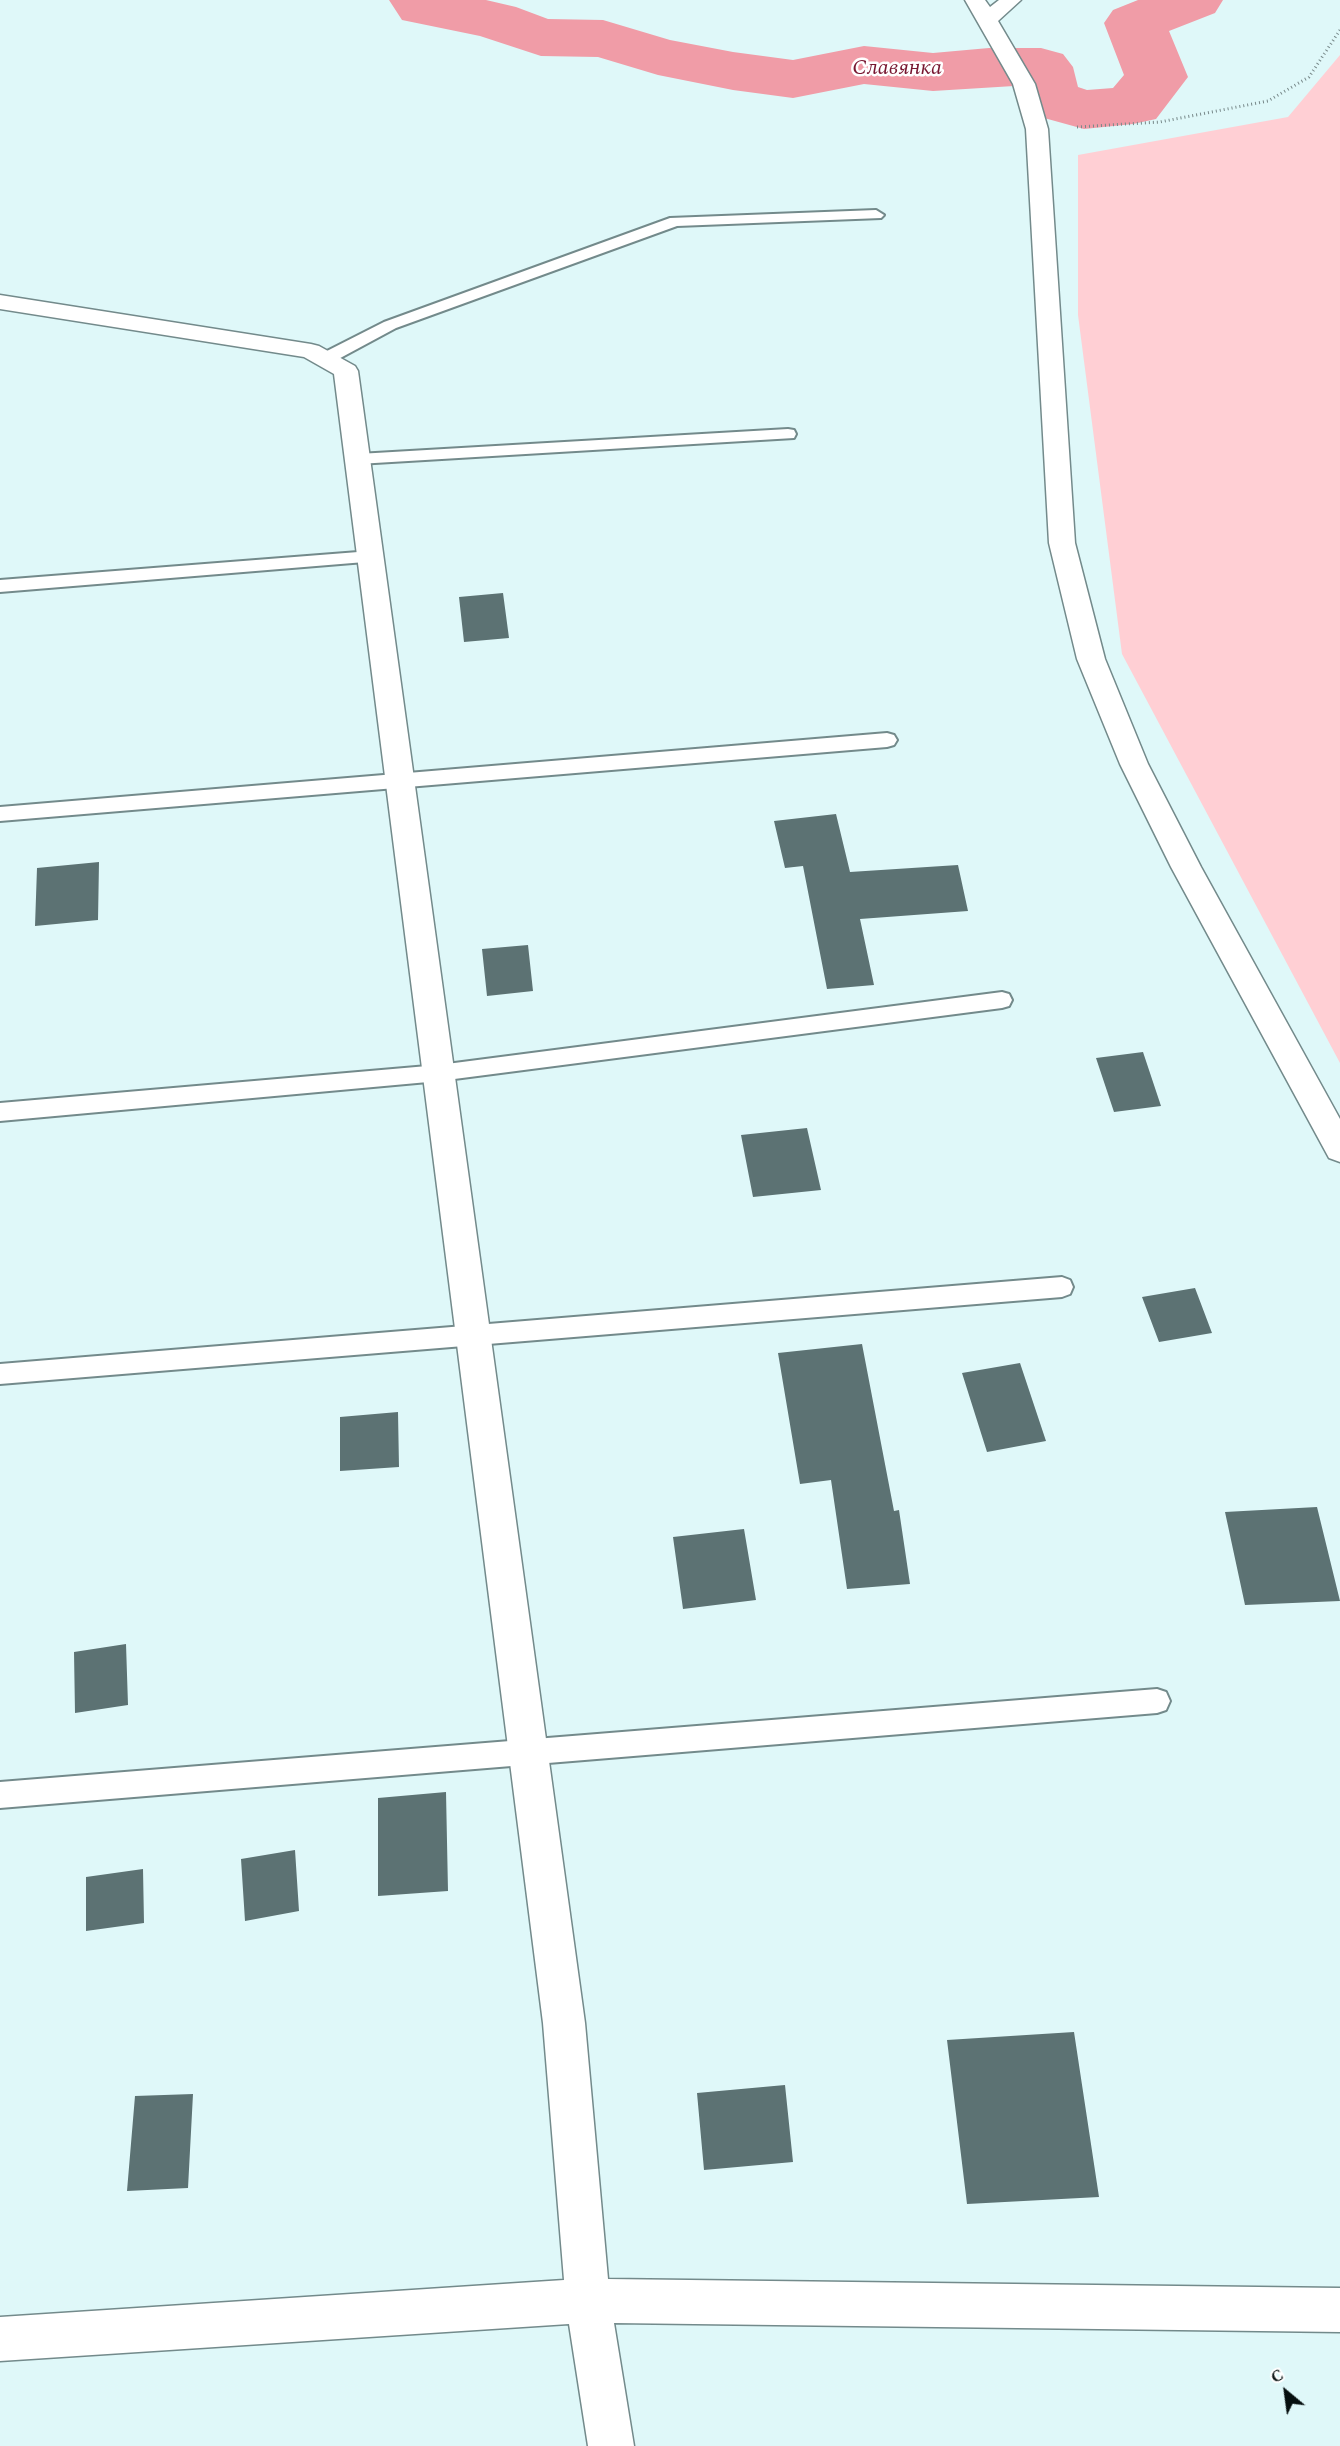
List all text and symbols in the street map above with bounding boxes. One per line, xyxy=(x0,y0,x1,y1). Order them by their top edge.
water label: Славянка xyxy=(852,57,942,83)
north arrow xyxy=(1256,2362,1316,2422)
text: С xyxy=(1266,2363,1288,2390)

